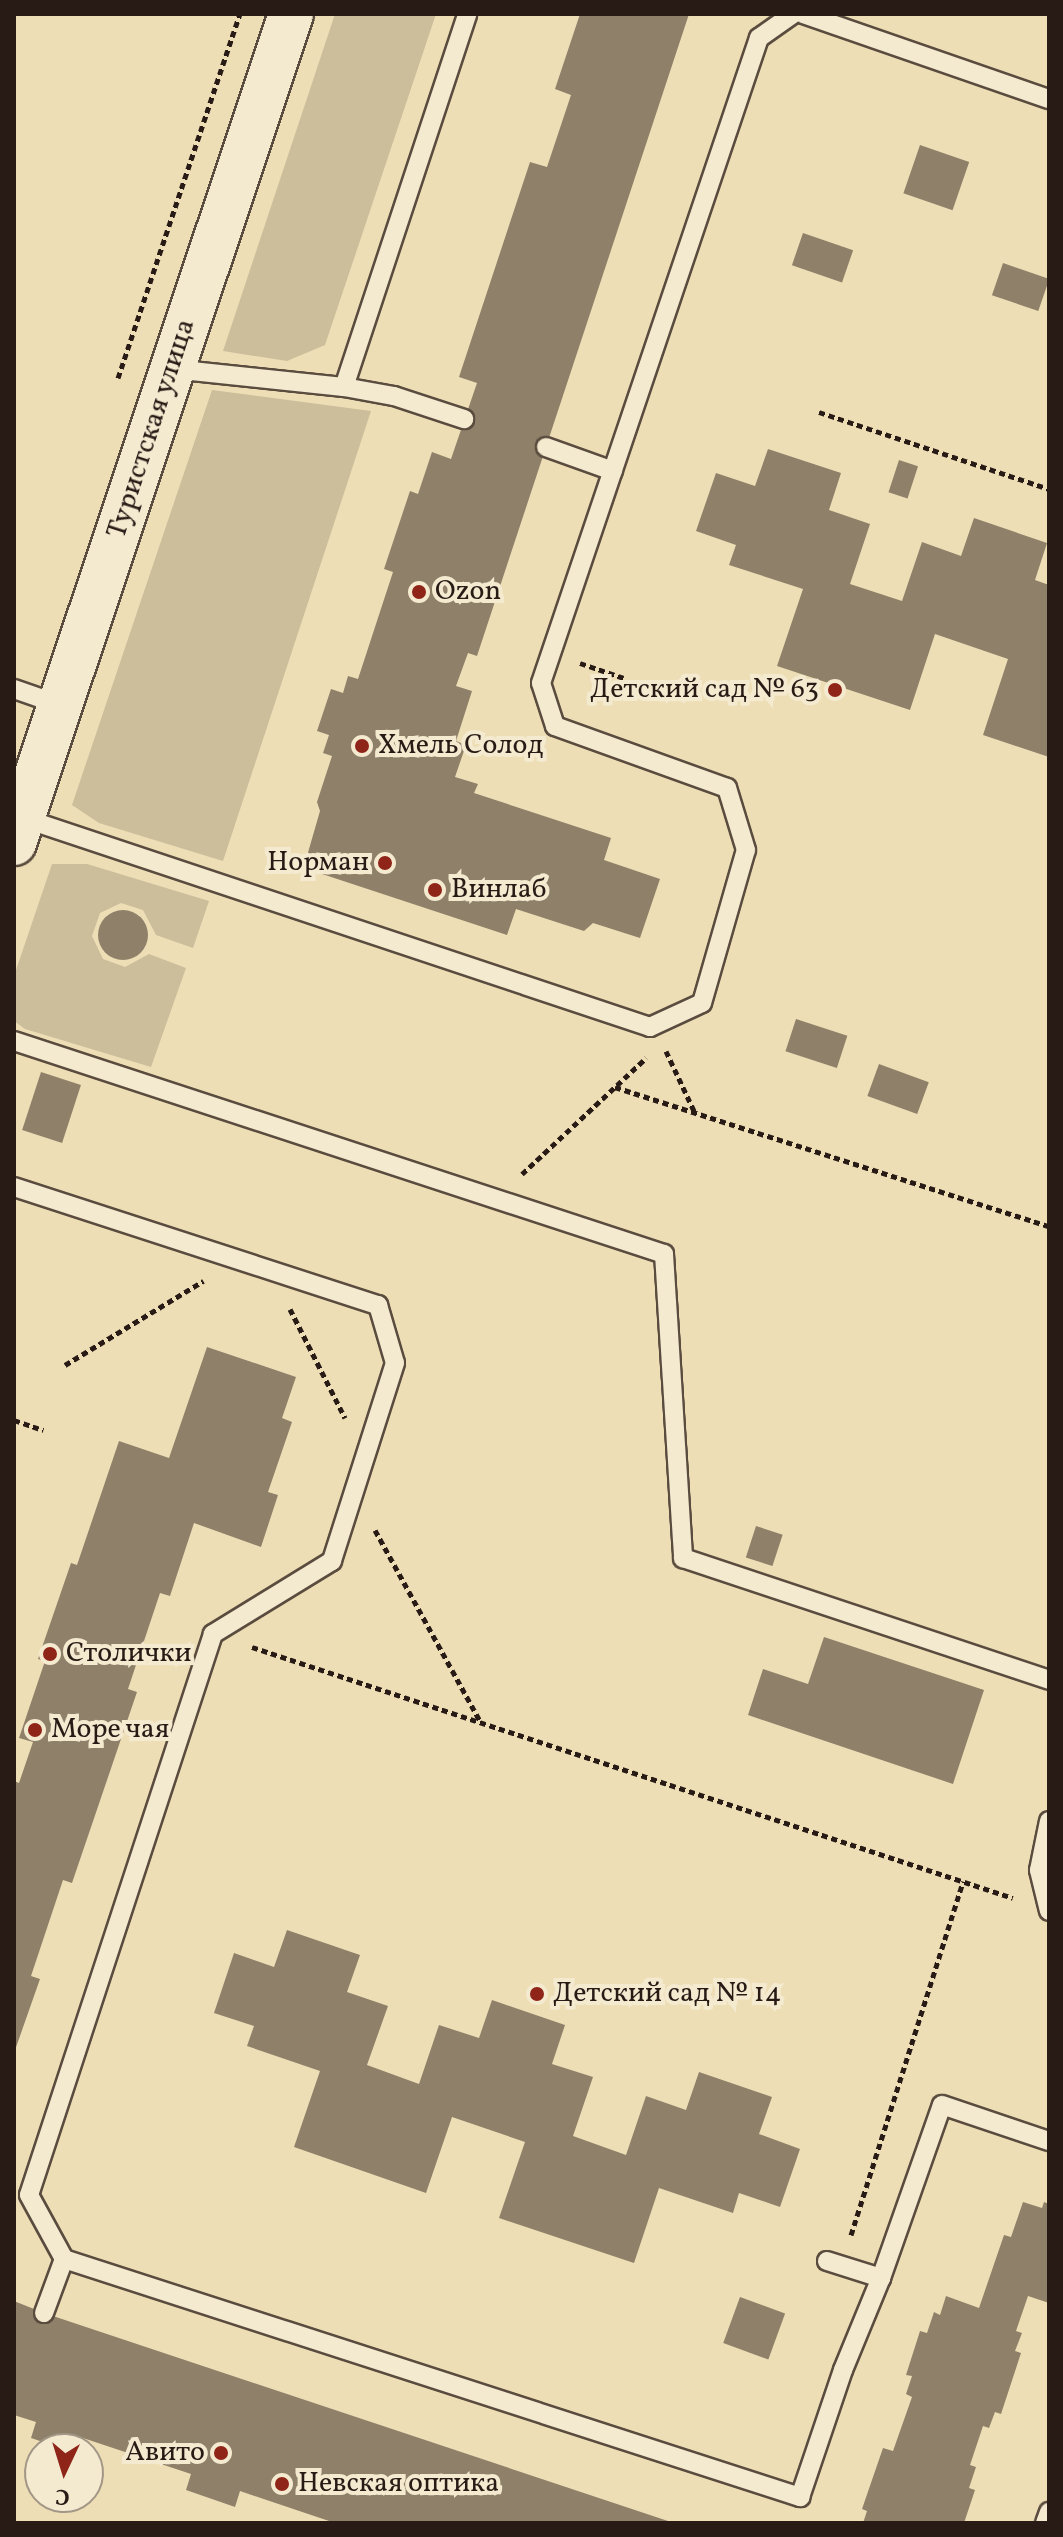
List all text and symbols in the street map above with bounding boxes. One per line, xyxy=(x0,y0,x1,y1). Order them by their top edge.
street label: Туристская улица xyxy=(101,315,203,543)
place label: Ozon xyxy=(435,575,501,609)
marker: Ozon xyxy=(410,583,428,601)
place label: Детский сад № 63 xyxy=(590,673,819,707)
marker: Детский сад № 63 xyxy=(826,681,844,699)
place label: Хмель Солод xyxy=(378,729,543,763)
marker: Хмель Солод xyxy=(353,737,371,755)
place label: Норман xyxy=(267,846,369,880)
marker: Норман xyxy=(376,854,394,872)
place label: Винлаб xyxy=(451,873,547,907)
marker: Винлаб xyxy=(426,881,444,899)
place label: Столички xyxy=(66,1637,192,1671)
marker: Столички xyxy=(41,1645,59,1663)
place label: Море чая xyxy=(51,1713,170,1747)
marker: Море чая xyxy=(26,1721,44,1739)
place label: Детский сад № 14 xyxy=(553,1977,781,2011)
marker: Детский сад № 14 xyxy=(528,1985,546,2003)
north arrow xyxy=(24,2433,104,2513)
place label: Авито xyxy=(125,2436,205,2470)
marker: Авито xyxy=(212,2444,230,2462)
place label: Невская оптика xyxy=(298,2467,499,2501)
marker: Невская оптика xyxy=(273,2475,291,2493)
text: С xyxy=(54,2479,71,2511)

